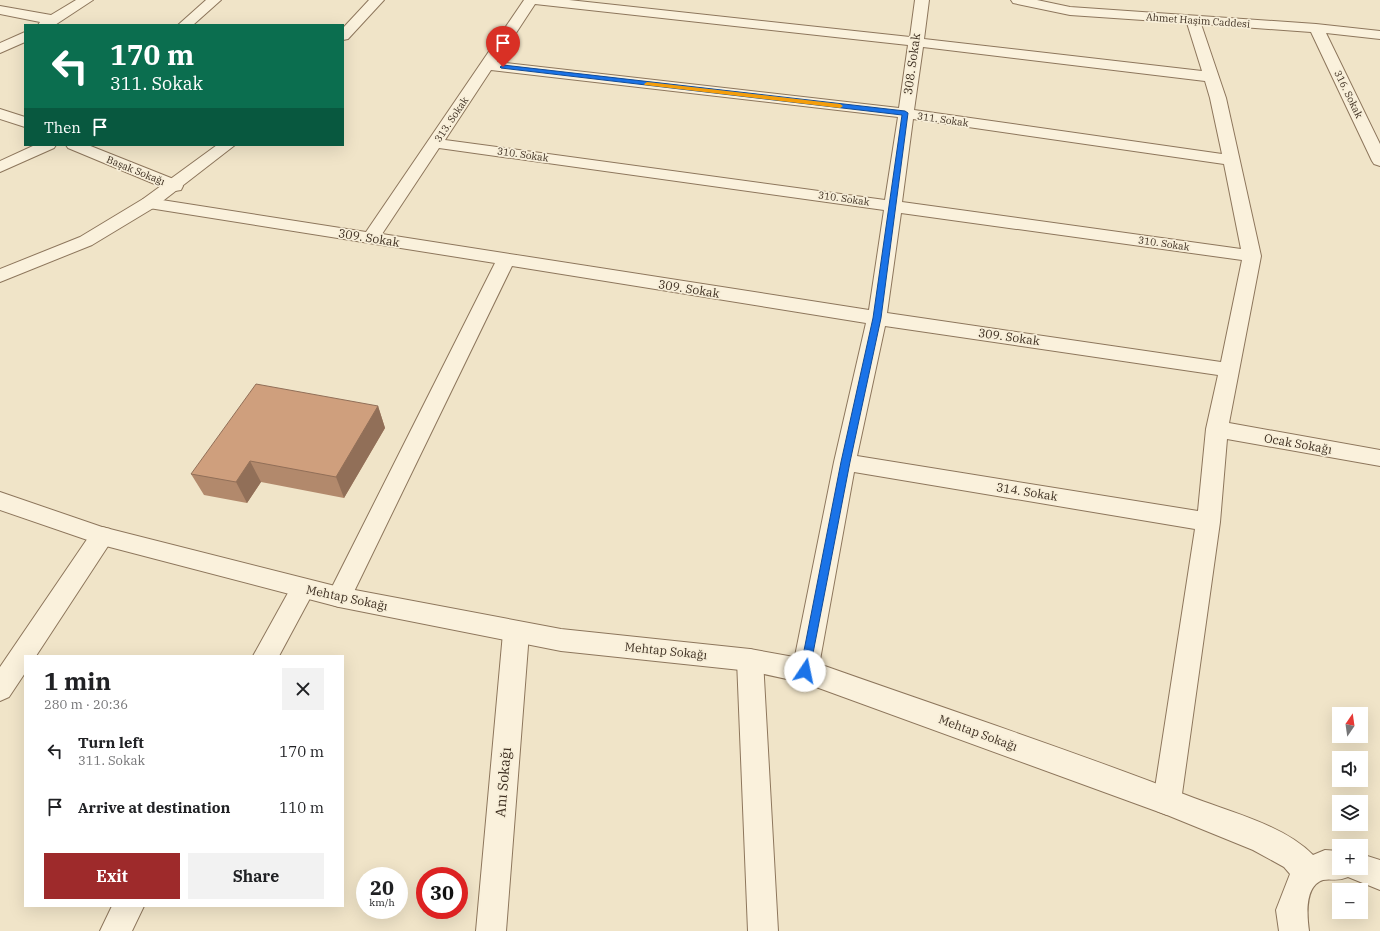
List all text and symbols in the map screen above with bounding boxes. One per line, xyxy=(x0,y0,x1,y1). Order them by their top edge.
street label: Ahmet Haşim Caddesi xyxy=(1145,10,1250,31)
pin xyxy=(486,26,520,67)
icon: arrive xyxy=(492,32,514,54)
street label: 308. Sokak xyxy=(900,32,923,96)
text: 170 m xyxy=(110,36,194,73)
icon: left xyxy=(44,40,96,92)
street label: 316. Sokak xyxy=(1331,68,1366,120)
text: 311. Sokak xyxy=(110,72,203,95)
street label: 313. Sokak xyxy=(432,94,471,144)
street label: 311. Sokak xyxy=(916,109,970,130)
icon: arrive xyxy=(89,116,111,138)
text: Then xyxy=(44,118,81,137)
street label: 310. Sokak xyxy=(496,144,550,165)
street label: Başak Sokağı xyxy=(105,153,167,188)
street label: 310. Sokak xyxy=(817,188,871,209)
street label: 309. Sokak xyxy=(337,225,401,250)
street label: 310. Sokak xyxy=(1137,233,1191,254)
street label: 309. Sokak xyxy=(657,276,721,301)
street label: 309. Sokak xyxy=(977,325,1041,348)
street label: Ocak Sokağı xyxy=(1263,430,1333,457)
street label: 314. Sokak xyxy=(995,479,1059,504)
street label: Mehtap Sokağı xyxy=(305,582,389,614)
street label: Mehtap Sokağı xyxy=(624,639,708,662)
position arrow xyxy=(784,650,826,692)
text: 1 min xyxy=(44,665,111,697)
button: close xyxy=(282,668,324,710)
text: 280 m · 20:36 xyxy=(44,696,128,713)
north arrow xyxy=(1332,707,1368,743)
map controls xyxy=(1332,707,1368,919)
street label: Mehtap Sokağı xyxy=(937,711,1020,754)
text: Turn left xyxy=(78,733,144,752)
icon: left xyxy=(44,740,66,762)
text: 170 m xyxy=(279,742,324,761)
street label: Anı Sokağı xyxy=(491,746,515,818)
button: sound xyxy=(1332,751,1368,787)
text: 311. Sokak xyxy=(78,752,145,769)
button: layers xyxy=(1332,795,1368,831)
icon: arrive xyxy=(44,796,66,818)
text: Arrive at destination xyxy=(78,798,230,817)
text: 110 m xyxy=(279,798,324,817)
button: + xyxy=(1332,839,1368,875)
button: Exit xyxy=(44,853,180,899)
button: Share xyxy=(188,853,324,899)
speed limit sign: 30 xyxy=(416,867,468,919)
text: 20 xyxy=(370,874,394,901)
button: − xyxy=(1332,883,1368,919)
text: km/h xyxy=(369,896,395,909)

